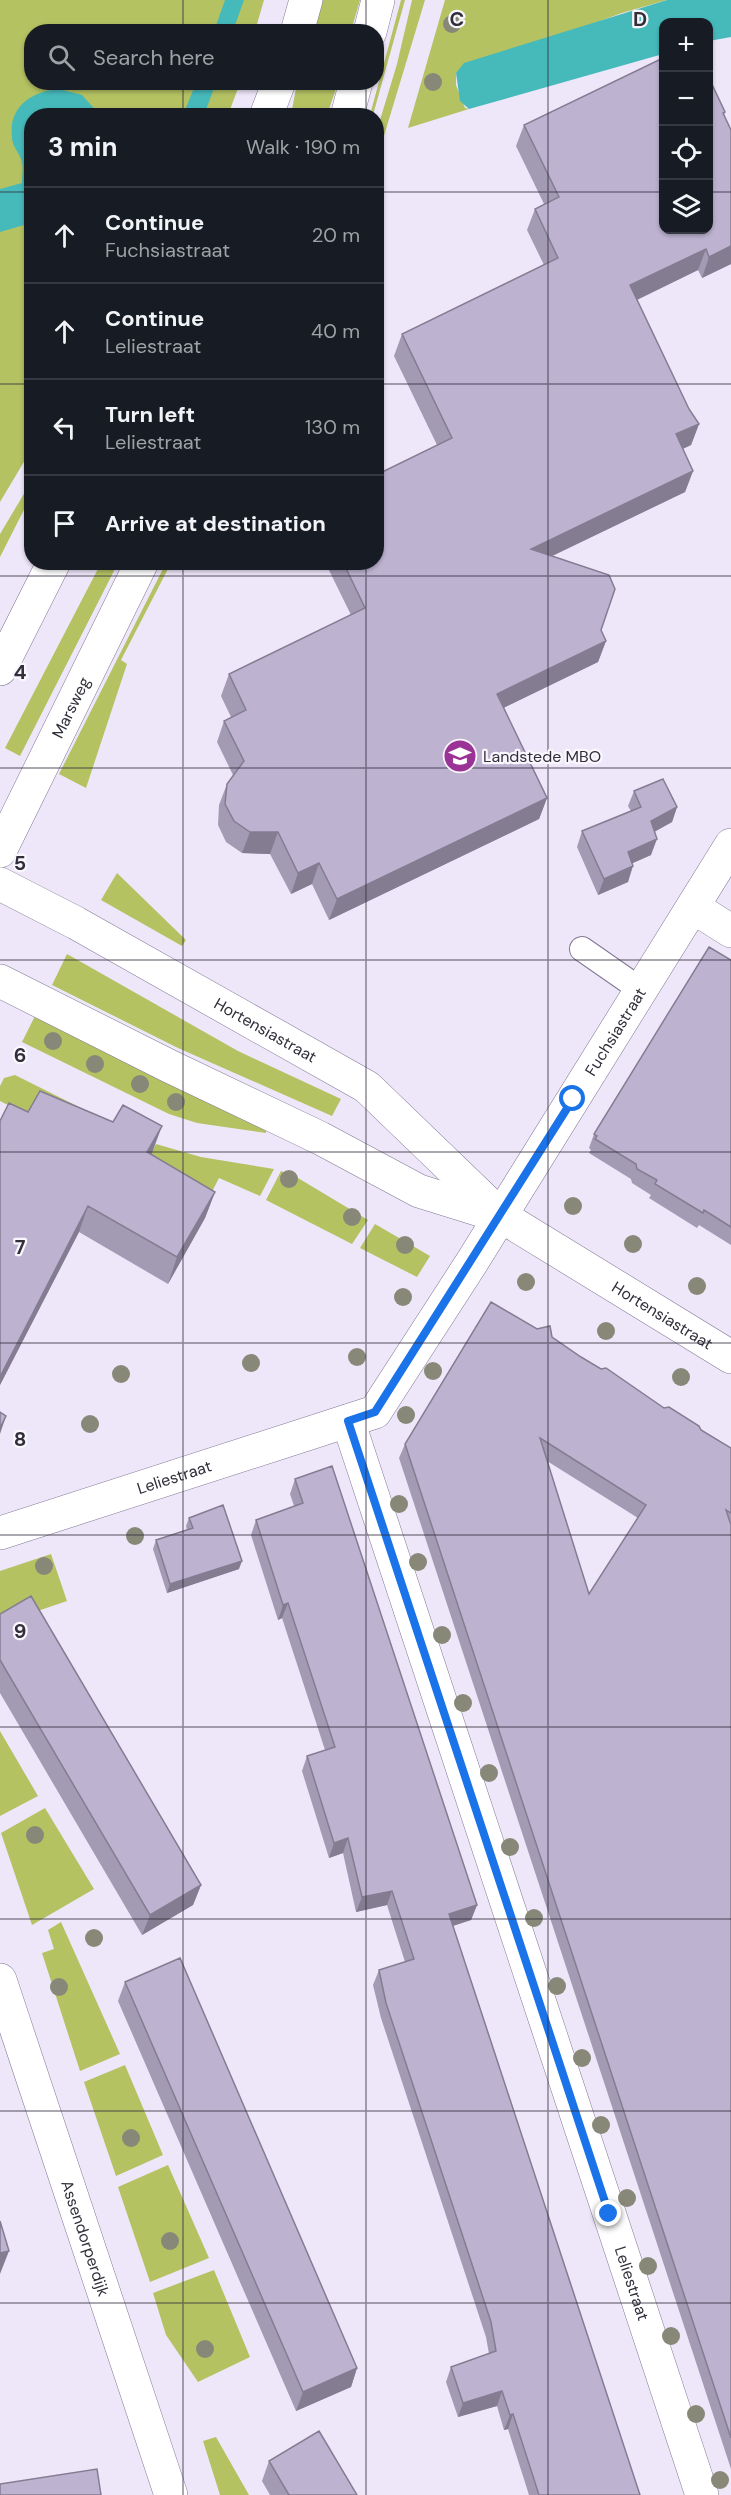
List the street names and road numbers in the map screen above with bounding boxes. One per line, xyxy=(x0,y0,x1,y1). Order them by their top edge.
street label: Marsweg xyxy=(47,673,95,742)
street label: Fuchsiastraat xyxy=(580,983,650,1080)
street label: Hortensiastraat xyxy=(210,993,321,1067)
street label: Hortensiastraat xyxy=(608,1276,717,1354)
street label: Leliestraat xyxy=(134,1455,214,1499)
street label: Assendorperdijk xyxy=(57,2177,115,2299)
street label: Leliestraat xyxy=(610,2243,654,2323)

